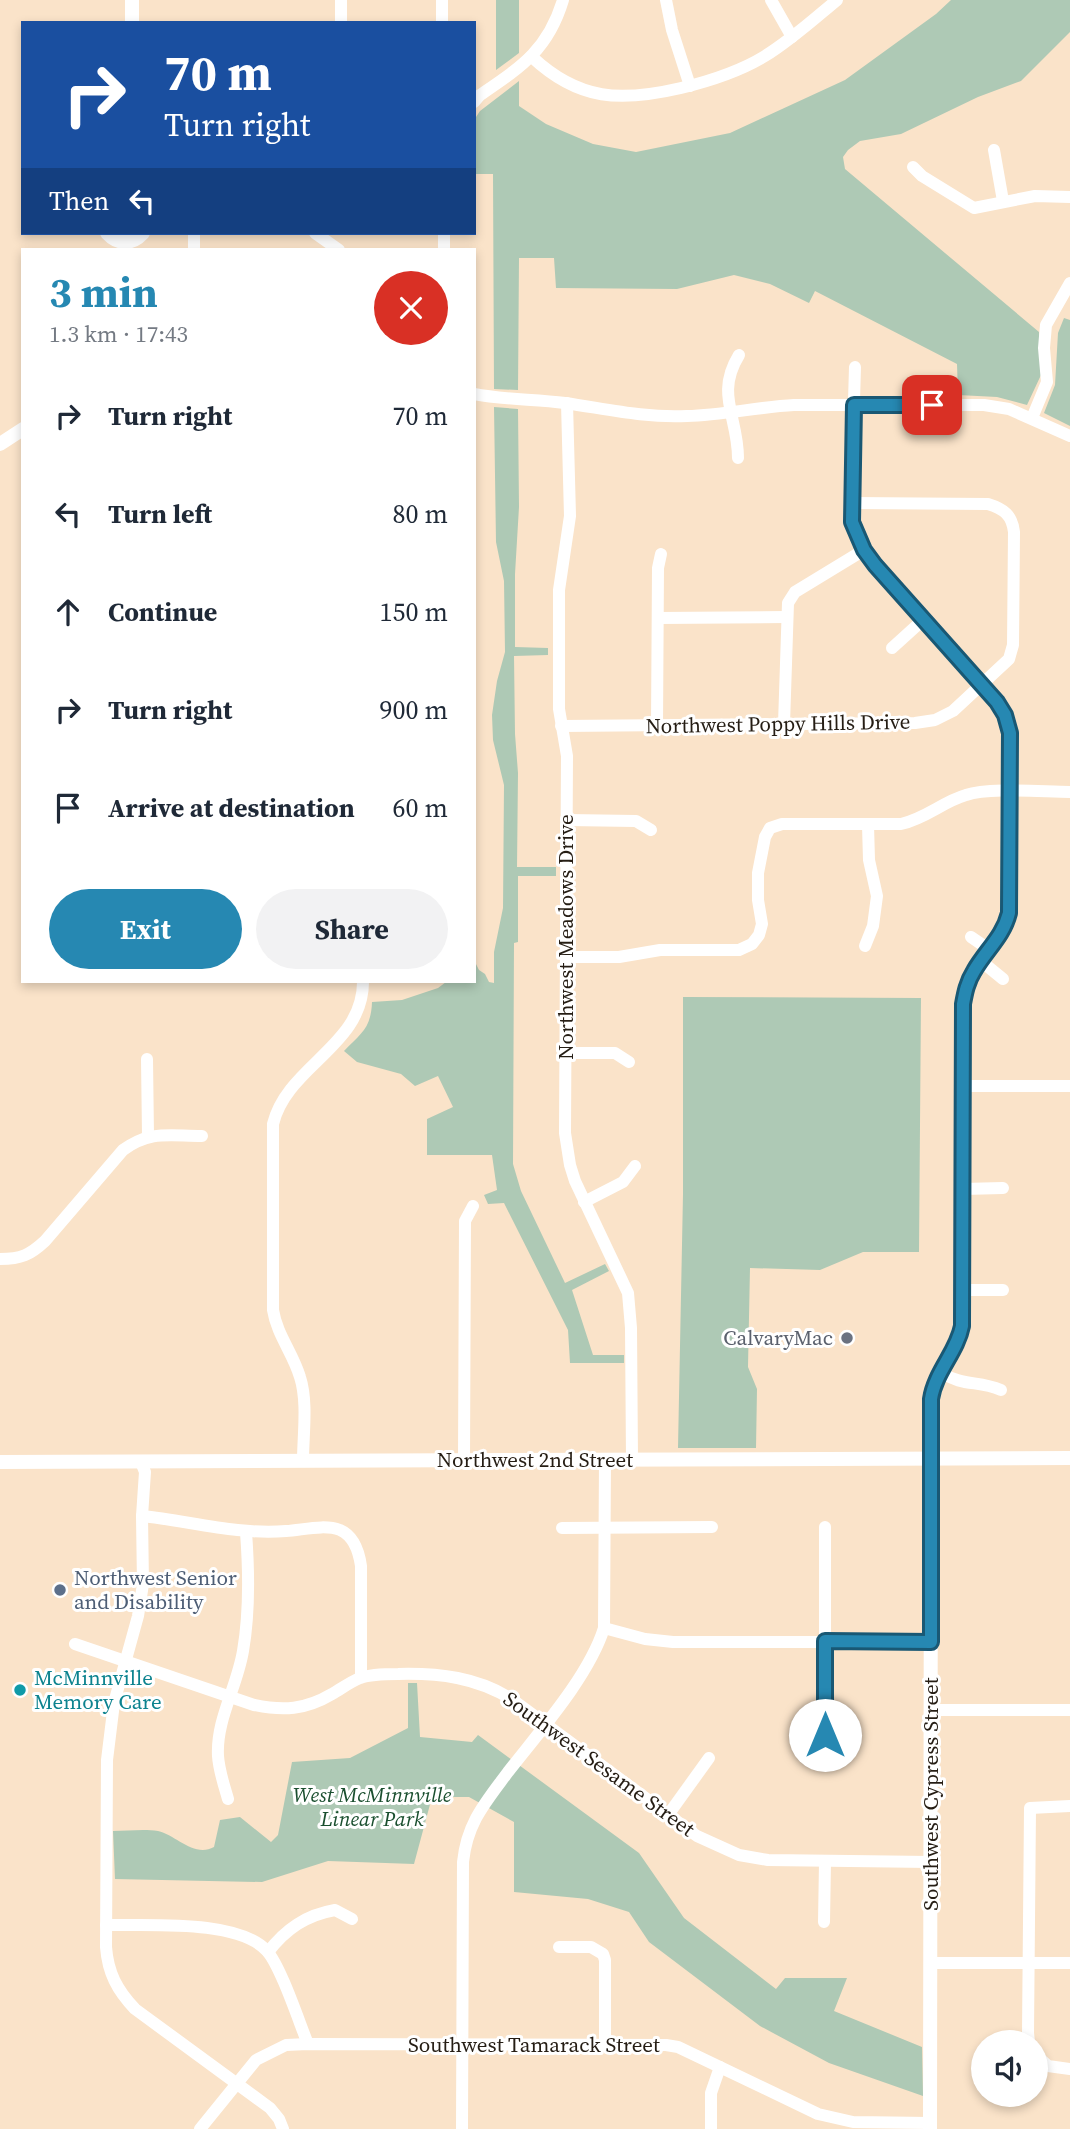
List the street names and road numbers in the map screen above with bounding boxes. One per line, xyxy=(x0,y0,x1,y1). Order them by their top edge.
street label: Northwest Poppy Hills Drive xyxy=(645,707,911,740)
street label: Northwest Meadows Drive xyxy=(551,814,580,1060)
street label: Northwest 2nd Street xyxy=(437,1445,633,1474)
street label: Southwest Cypress Street xyxy=(916,1677,945,1911)
street label: Southwest Sesame Street xyxy=(498,1684,701,1843)
street label: Southwest Tamarack Street xyxy=(408,2030,660,2059)

